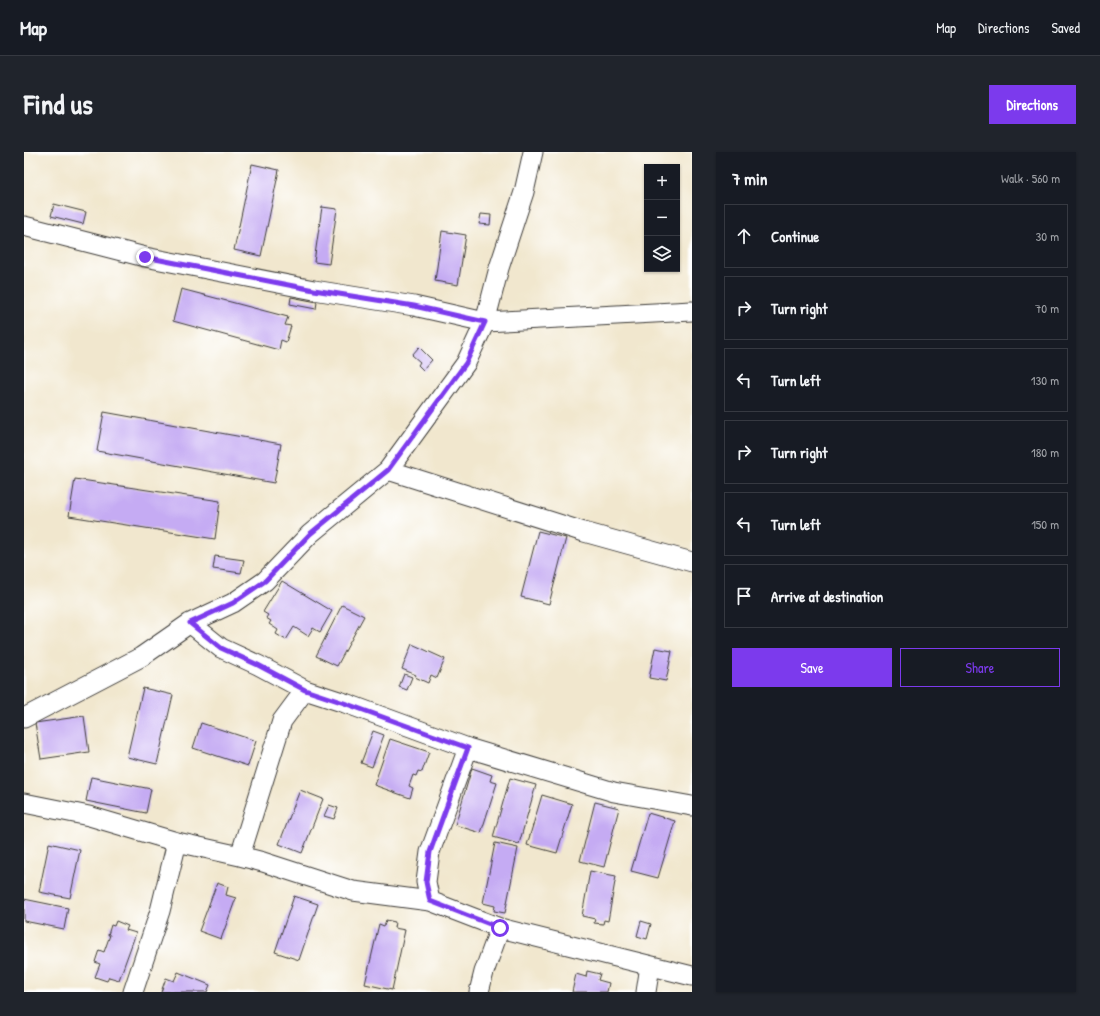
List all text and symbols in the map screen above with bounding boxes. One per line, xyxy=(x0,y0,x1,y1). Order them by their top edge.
text: Map xyxy=(20,15,47,41)
text: Map xyxy=(936,18,956,37)
text: Directions xyxy=(978,18,1029,37)
text: Saved xyxy=(1051,18,1080,37)
text: Find us xyxy=(24,85,93,123)
button: Directions xyxy=(989,85,1076,124)
map controls xyxy=(644,164,680,272)
button: + xyxy=(644,164,680,200)
text: 7 min xyxy=(732,167,767,190)
text: Walk · 560 m xyxy=(1001,169,1060,187)
button: − xyxy=(644,200,680,236)
icon: ahead xyxy=(733,225,755,247)
text: Continue xyxy=(771,226,819,247)
text: 30 m xyxy=(1036,227,1059,245)
button: layers xyxy=(644,236,680,272)
route end xyxy=(136,248,154,266)
icon: right xyxy=(733,297,755,319)
text: Turn right xyxy=(771,298,827,319)
text: 70 m xyxy=(1035,299,1059,317)
icon: left xyxy=(733,369,755,391)
text: Turn left xyxy=(771,370,821,391)
text: 130 m xyxy=(1031,371,1059,389)
icon: right xyxy=(733,441,755,463)
text: Turn right xyxy=(771,442,827,463)
text: 180 m xyxy=(1031,443,1059,461)
icon: left xyxy=(733,513,755,535)
text: Turn left xyxy=(771,514,821,535)
text: 150 m xyxy=(1031,515,1059,533)
icon: arrive xyxy=(733,585,755,607)
text: Arrive at destination xyxy=(771,586,883,607)
button: Save xyxy=(732,648,892,687)
button: Share xyxy=(900,648,1060,687)
route start xyxy=(491,919,509,937)

